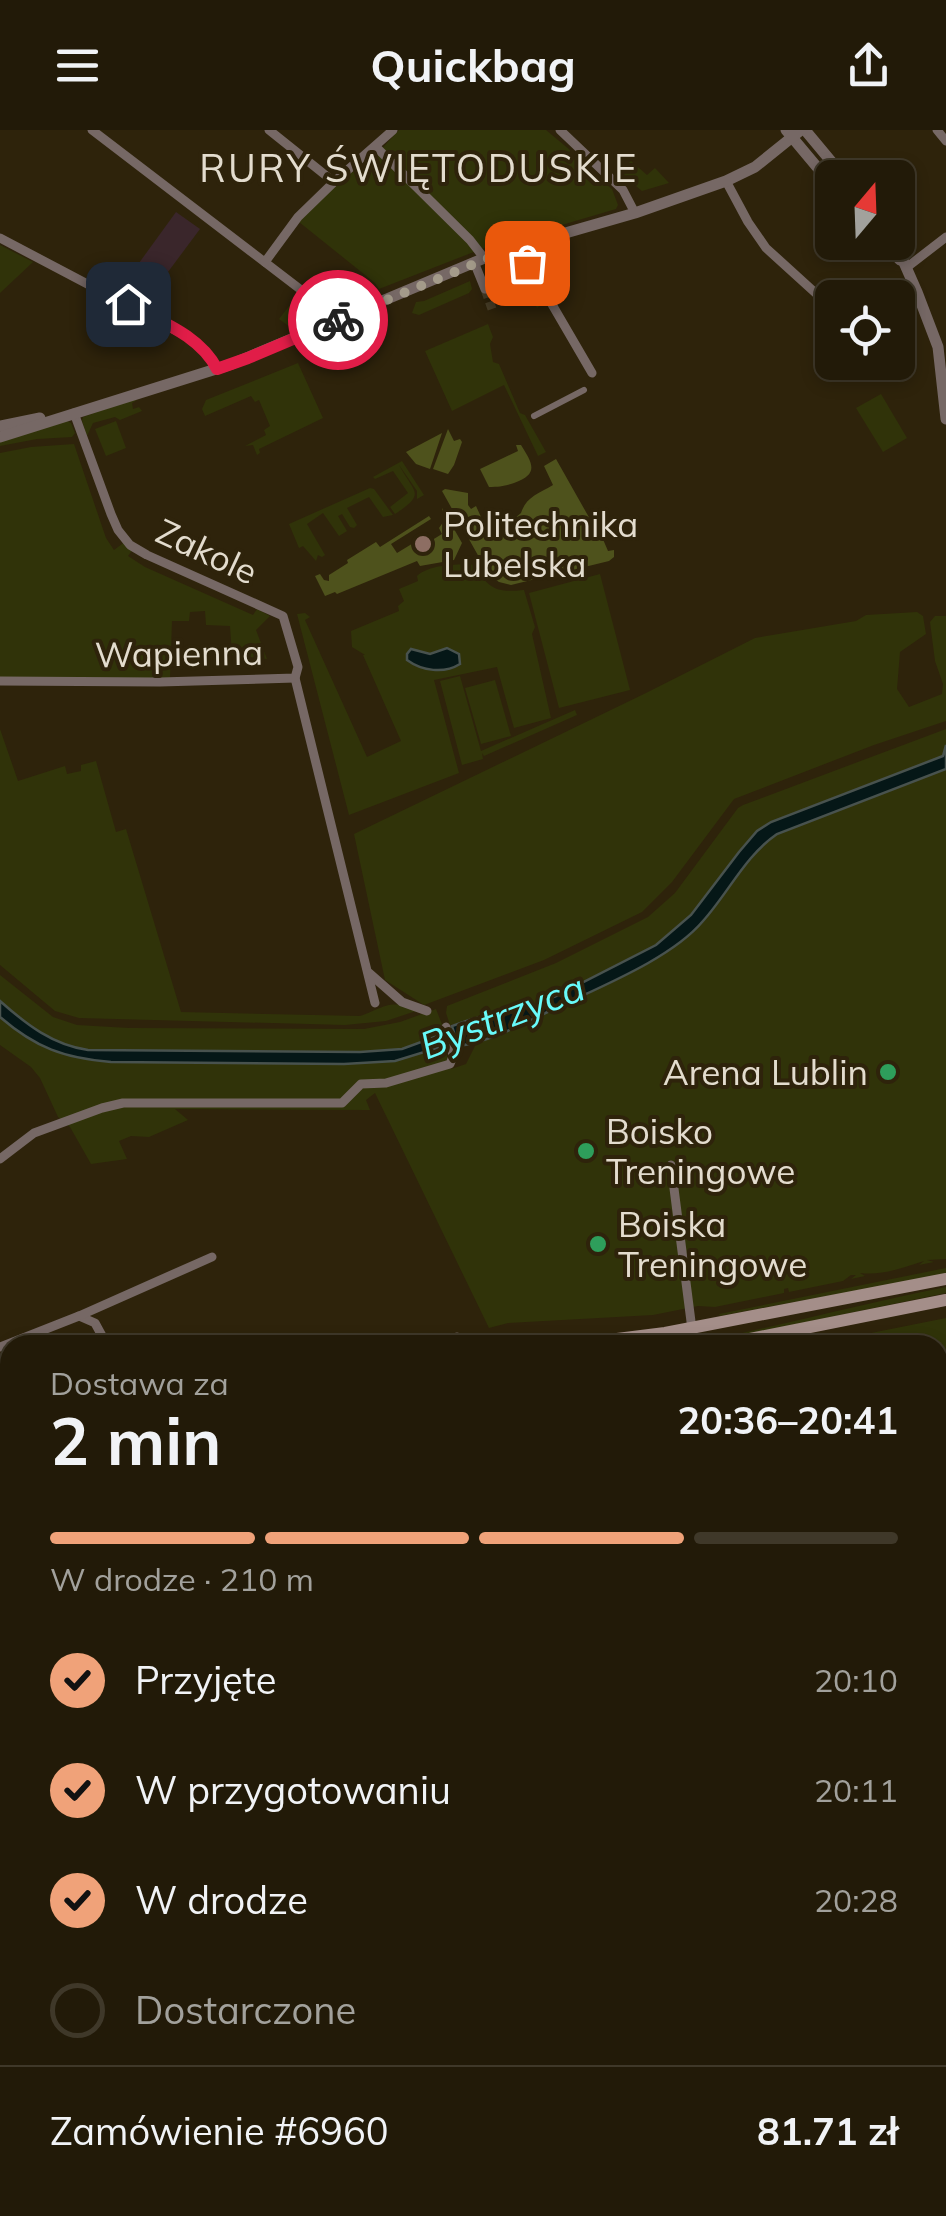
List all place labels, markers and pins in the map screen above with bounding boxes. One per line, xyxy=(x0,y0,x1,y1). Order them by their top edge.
pin xyxy=(485,221,570,306)
pin xyxy=(86,262,171,347)
place label: Politechnika Lubelska xyxy=(443,502,638,586)
marker: Politechnika Lubelska xyxy=(412,533,434,555)
place label: Arena Lublin xyxy=(663,1050,868,1094)
marker: Arena Lublin xyxy=(877,1061,899,1083)
place label: Boisko Treningowe xyxy=(606,1109,795,1193)
marker: Boisko Treningowe xyxy=(575,1140,597,1162)
place label: Boiska Treningowe xyxy=(618,1202,807,1286)
marker: Boiska Treningowe xyxy=(587,1233,609,1255)

